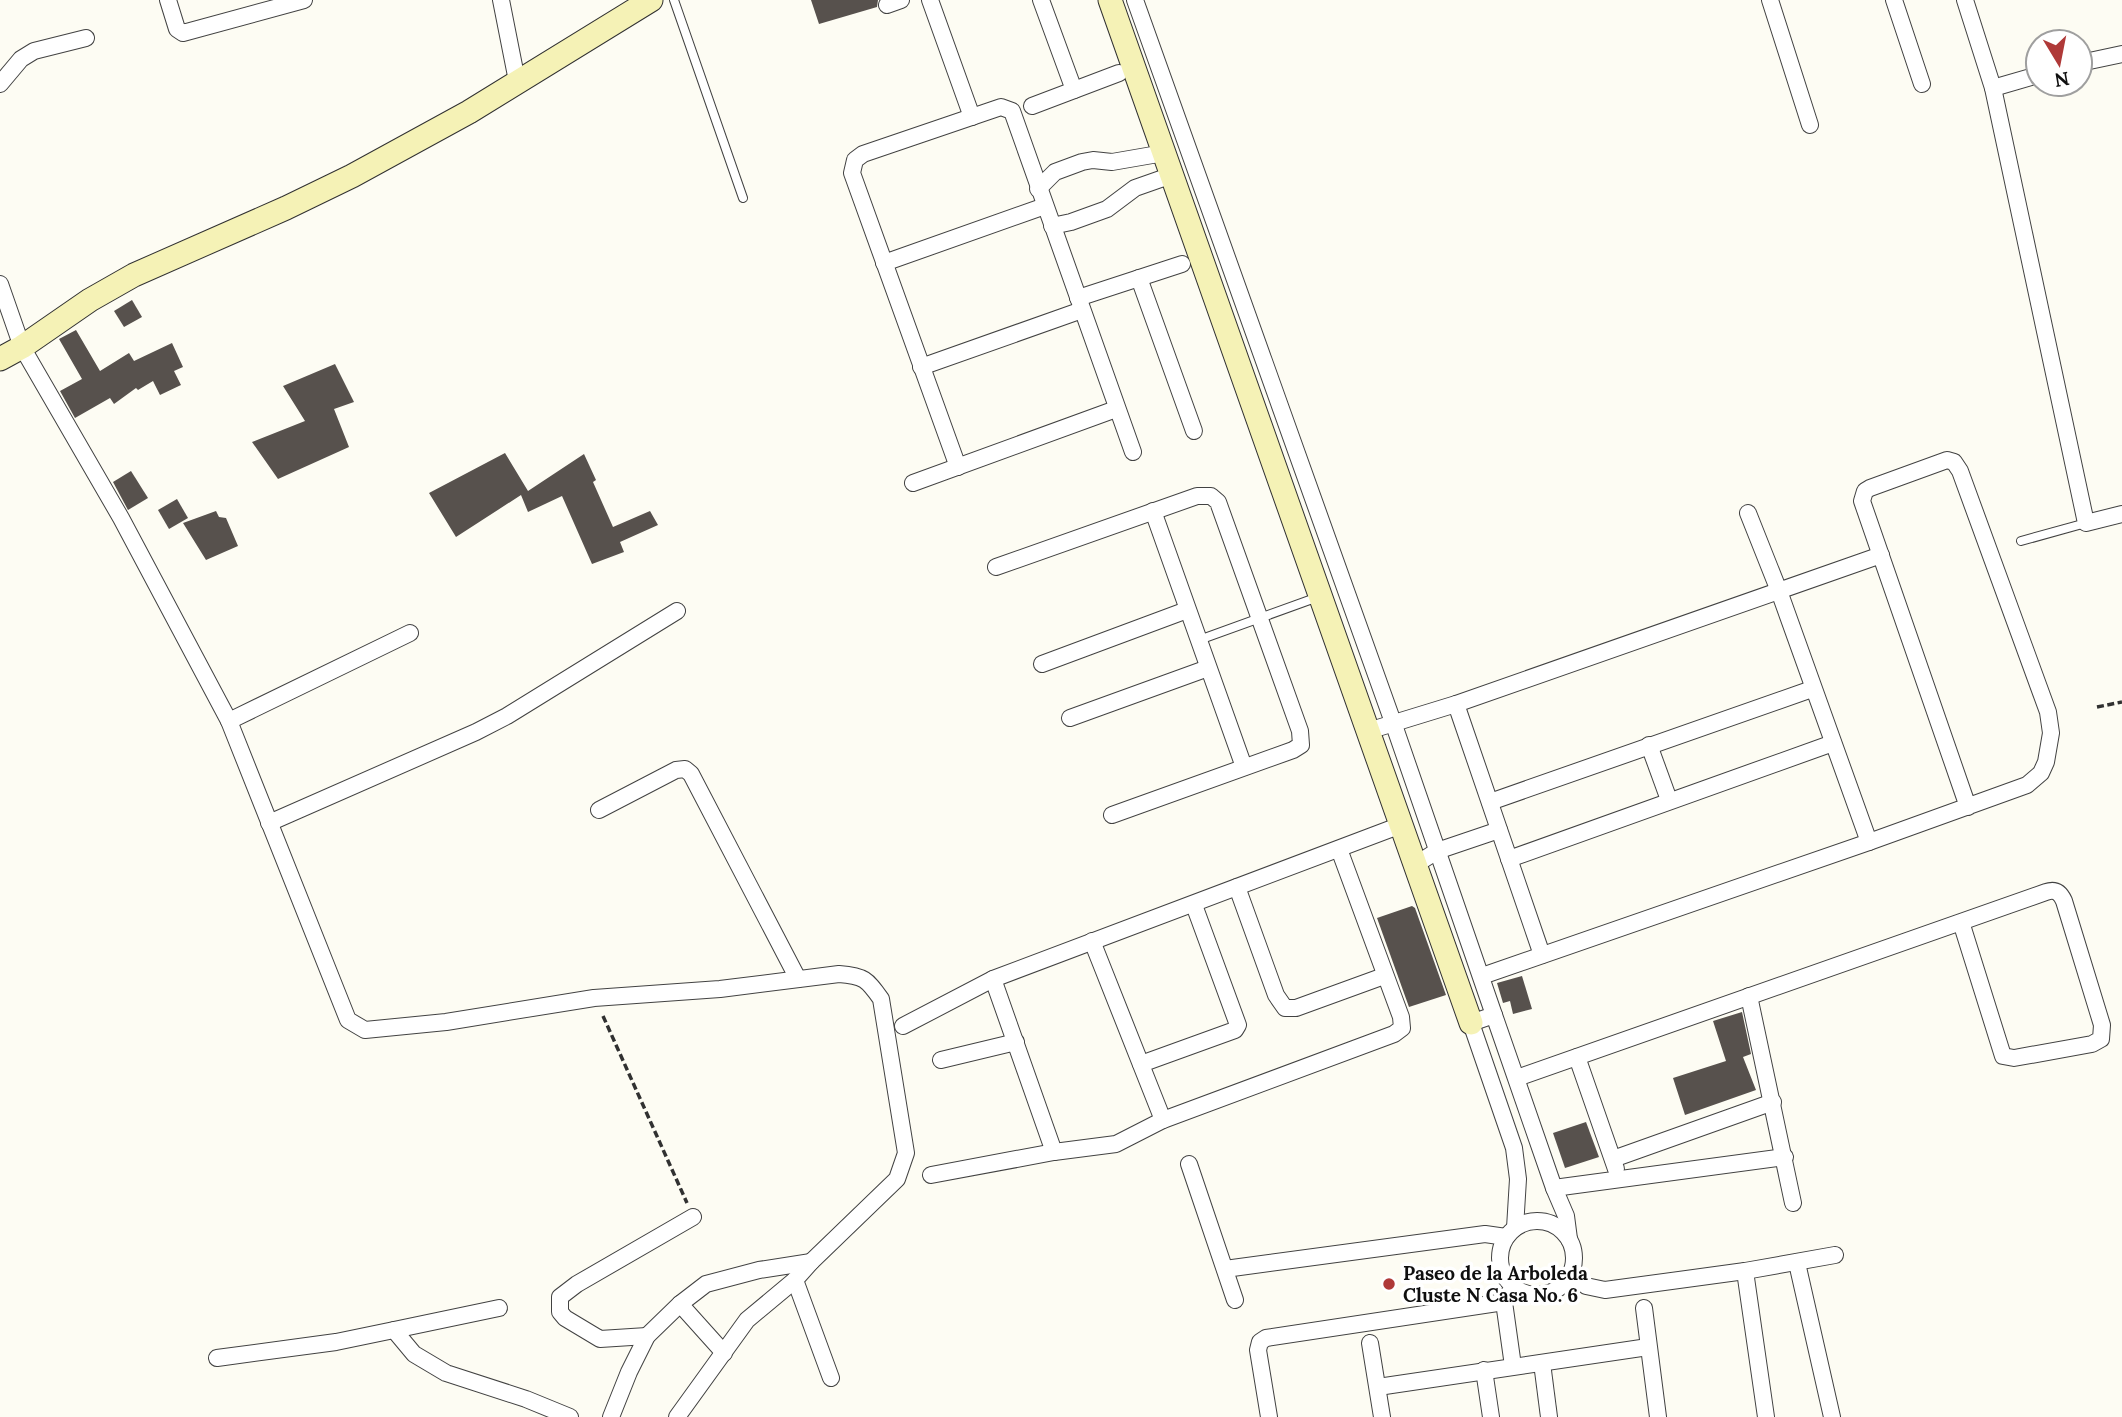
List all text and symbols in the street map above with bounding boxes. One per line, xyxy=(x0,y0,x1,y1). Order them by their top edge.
north arrow xyxy=(2024,28,2094,98)
text: N xyxy=(2052,67,2071,93)
place label: Paseo de la Arboleda Cluste N Casa No. 6 xyxy=(1403,1261,1588,1307)
marker: Paseo de la Arboleda Cluste N Casa No. 6 xyxy=(1381,1276,1397,1292)

